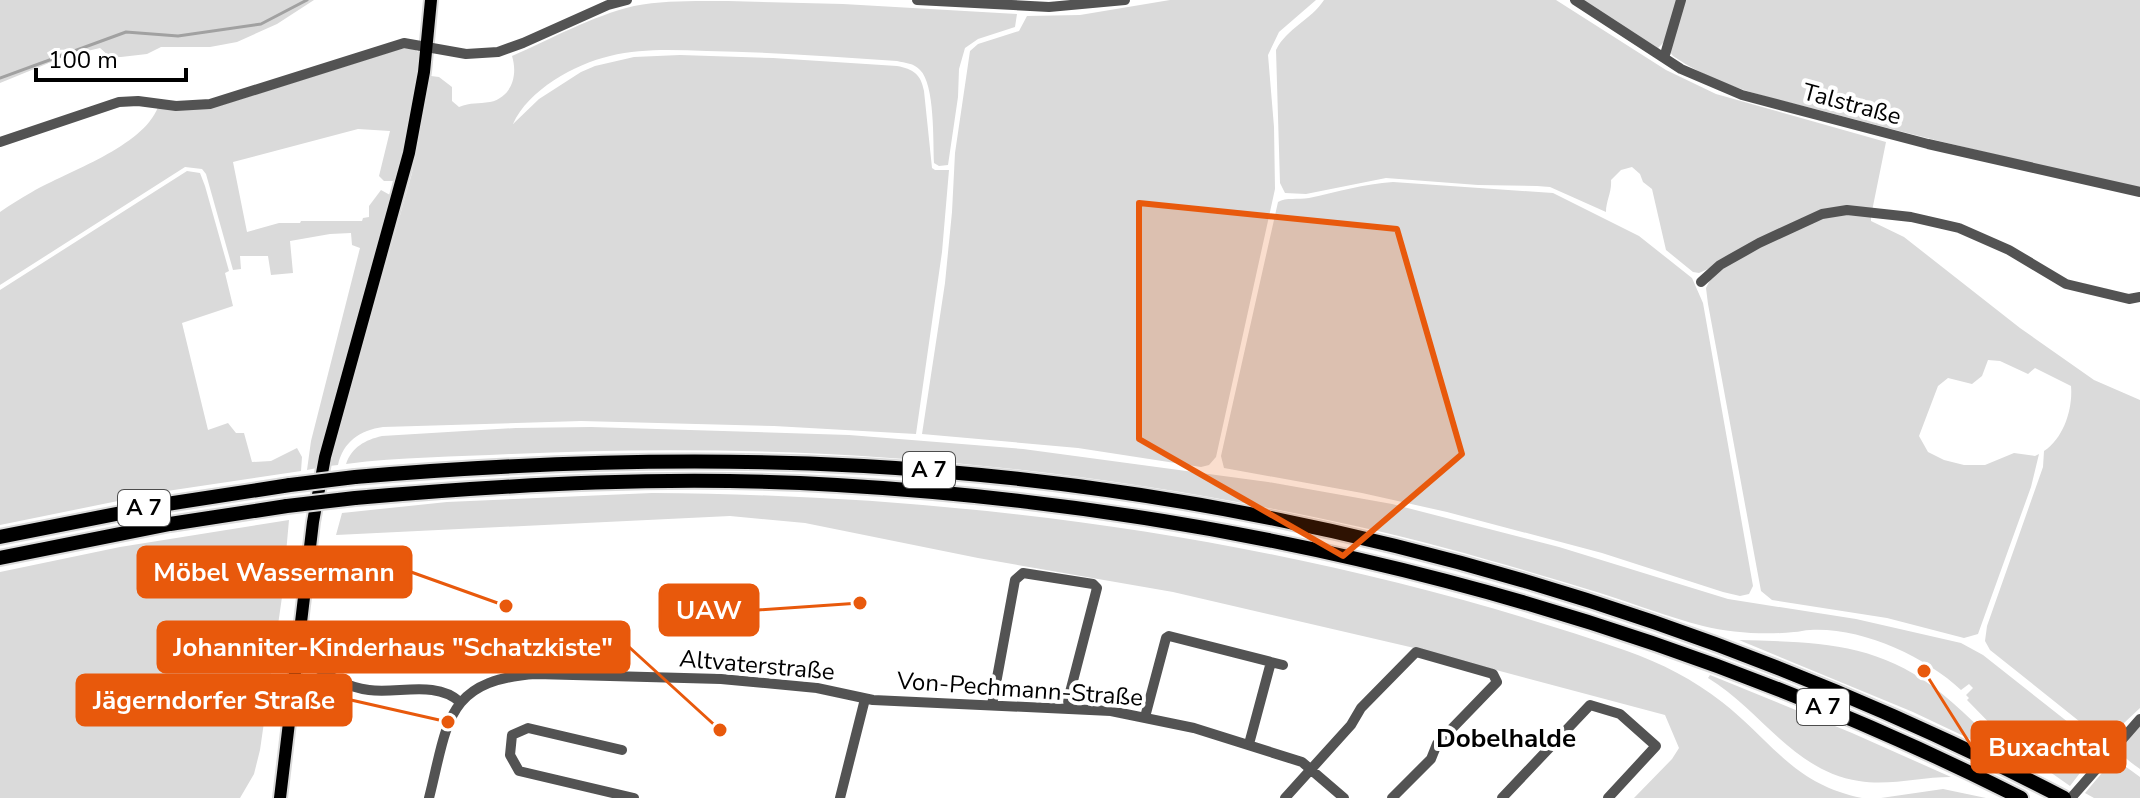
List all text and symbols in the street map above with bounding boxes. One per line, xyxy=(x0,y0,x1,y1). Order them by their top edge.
scale bar xyxy=(36,32,186,82)
text: 100 m xyxy=(48,44,118,76)
street label: Talstraße xyxy=(1799,75,1905,133)
road number: A 7 xyxy=(903,452,955,488)
road number: A 7 xyxy=(118,490,170,526)
callout: Möbel Wassermann xyxy=(138,547,411,597)
text: Möbel Wassermann xyxy=(153,555,395,590)
callout: UAW xyxy=(660,585,758,635)
text: UAW xyxy=(676,593,742,628)
callout: Johanniter-Kinderhaus "Schatzkiste" xyxy=(158,622,629,672)
text: Johanniter-Kinderhaus "Schatzkiste" xyxy=(172,630,613,665)
street label: Altvaterstraße xyxy=(678,642,836,688)
street label: Von-Pechmann-Straße xyxy=(895,664,1144,714)
callout: Jägerndorfer Straße xyxy=(77,675,351,725)
text: Jägerndorfer Straße xyxy=(92,683,335,718)
road number: A 7 xyxy=(1797,689,1849,725)
district label: Dobelhalde xyxy=(1436,721,1576,756)
callout: Buxachtal xyxy=(1972,722,2125,772)
text: Buxachtal xyxy=(1988,730,2110,765)

